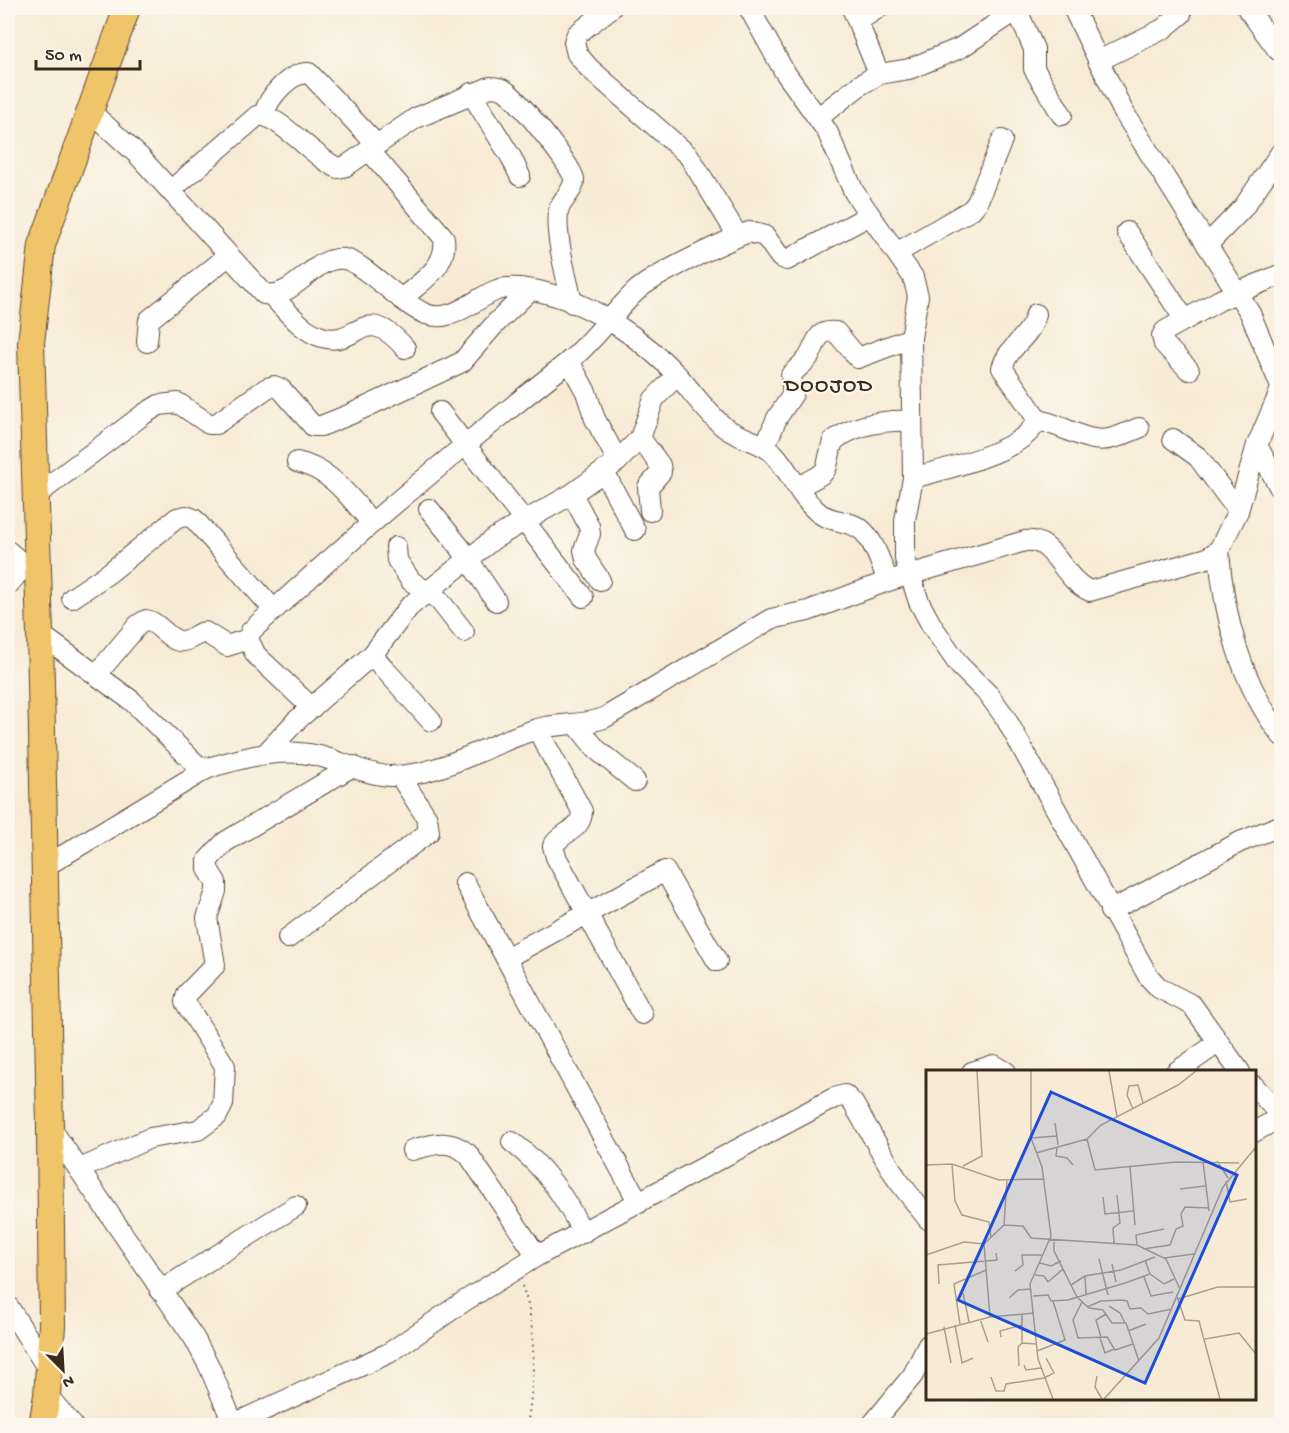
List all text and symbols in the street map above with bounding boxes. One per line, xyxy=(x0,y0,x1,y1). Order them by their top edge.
scale bar xyxy=(36,33,140,71)
text: 50 m xyxy=(45,46,82,67)
district label: DOOJOD xyxy=(782,374,874,400)
inset map xyxy=(926,1070,1256,1400)
north arrow xyxy=(33,1340,93,1400)
text: N xyxy=(59,1370,76,1392)

